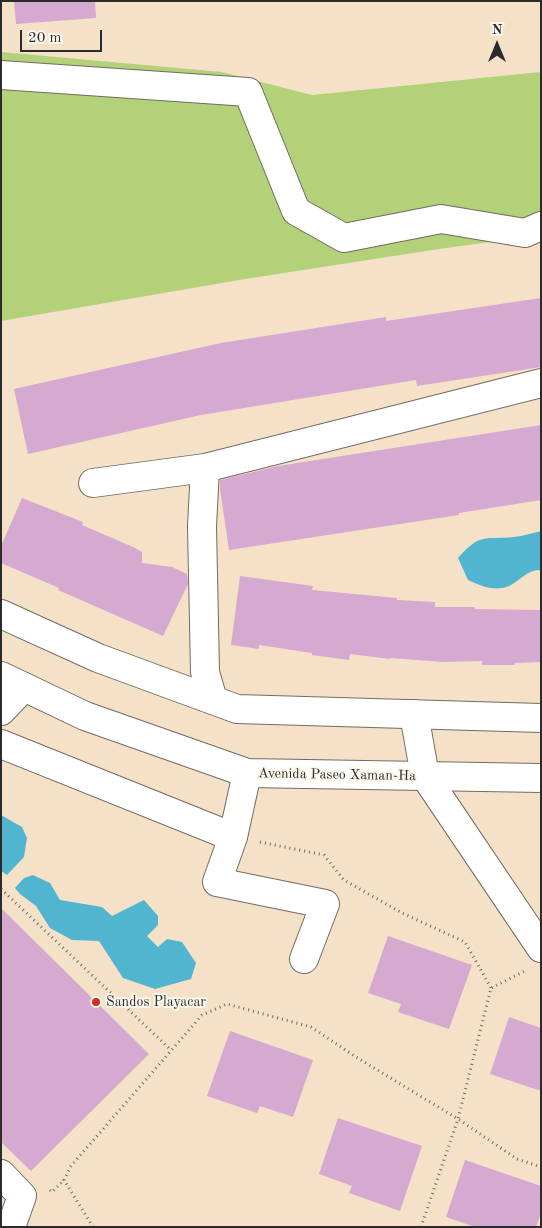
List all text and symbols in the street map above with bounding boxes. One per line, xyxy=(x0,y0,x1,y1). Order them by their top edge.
scale bar xyxy=(22,20,105,52)
north arrow xyxy=(472,20,522,70)
text: N xyxy=(492,23,502,37)
text: 20 m xyxy=(28,31,62,46)
street label: Avenida Paseo Xaman-Ha xyxy=(258,765,416,785)
place label: Sandos Playacar xyxy=(106,994,206,1010)
marker: Sandos Playacar xyxy=(90,996,102,1008)

